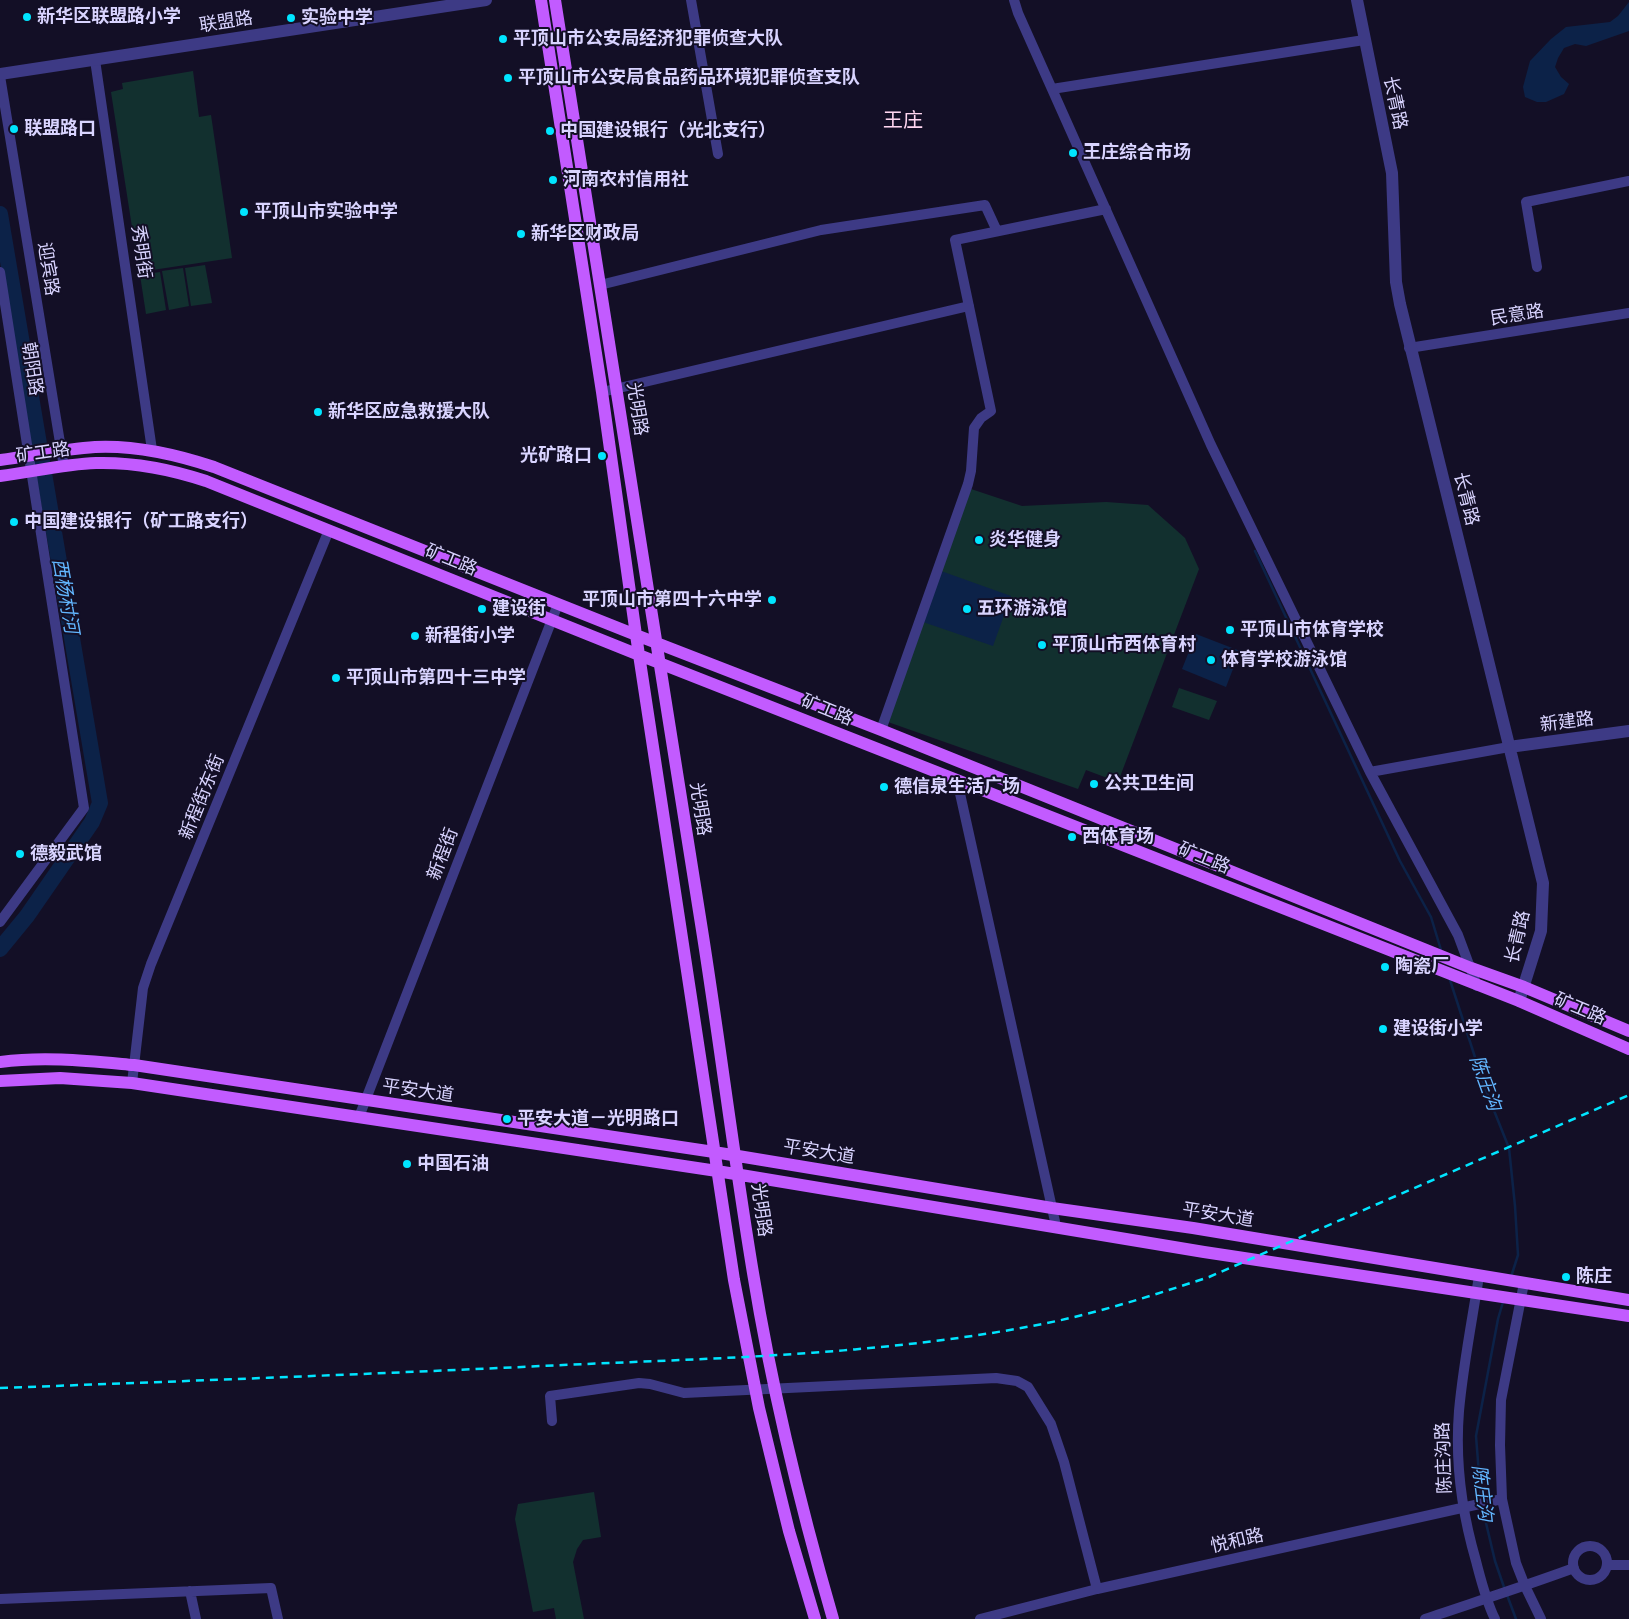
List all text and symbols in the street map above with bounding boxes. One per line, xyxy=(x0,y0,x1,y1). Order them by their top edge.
place label: 新华区联盟路小学 xyxy=(37,6,181,28)
street label: 联盟路 xyxy=(198,7,254,37)
place label: 实验中学 xyxy=(301,7,373,29)
marker: 新华区联盟路小学 xyxy=(21,11,33,23)
marker: 实验中学 xyxy=(285,12,297,24)
place label: 平顶山市公安局经济犯罪侦查大队 xyxy=(513,28,783,50)
marker: 平顶山市公安局经济犯罪侦查大队 xyxy=(497,33,509,45)
place label: 平顶山市公安局食品药品环境犯罪侦查支队 xyxy=(518,67,860,89)
marker: 平顶山市公安局食品药品环境犯罪侦查支队 xyxy=(502,72,514,84)
street label: 长青路 xyxy=(1379,74,1411,132)
district label: 王庄 xyxy=(883,109,923,133)
place label: 联盟路口 xyxy=(24,118,96,140)
place label: 中国建设银行（光北支行） xyxy=(560,120,776,142)
marker: 联盟路口 xyxy=(8,123,20,135)
marker: 中国建设银行（光北支行） xyxy=(544,125,556,137)
place label: 王庄综合市场 xyxy=(1083,142,1191,164)
marker: 王庄综合市场 xyxy=(1067,147,1079,159)
place label: 河南农村信用社 xyxy=(563,169,689,191)
marker: 河南农村信用社 xyxy=(547,174,559,186)
place label: 平顶山市实验中学 xyxy=(254,201,398,223)
marker: 平顶山市实验中学 xyxy=(238,206,250,218)
place label: 新华区财政局 xyxy=(531,223,639,245)
street label: 秀明街 xyxy=(127,224,155,280)
marker: 新华区财政局 xyxy=(515,228,527,240)
street label: 迎宾路 xyxy=(33,241,63,297)
street label: 民意路 xyxy=(1489,300,1545,330)
street label: 朝阳路 xyxy=(17,341,47,397)
street label: 光明路 xyxy=(622,381,652,437)
place label: 新华区应急救援大队 xyxy=(328,401,490,423)
marker: 新华区应急救援大队 xyxy=(312,406,324,418)
street label: 矿工路 xyxy=(15,439,71,467)
place label: 光矿路口 xyxy=(520,445,592,467)
marker: 光矿路口 xyxy=(596,450,608,462)
street label: 长青路 xyxy=(1449,470,1483,528)
place label: 中国建设银行（矿工路支行） xyxy=(24,511,258,533)
marker: 中国建设银行（矿工路支行） xyxy=(8,516,20,528)
place label: 炎华健身 xyxy=(989,529,1061,551)
marker: 炎华健身 xyxy=(973,534,985,546)
street label: 矿工路 xyxy=(422,540,480,580)
water label: 西杨村河 xyxy=(47,557,83,635)
place label: 平顶山市第四十六中学 xyxy=(582,589,762,611)
marker: 平顶山市第四十六中学 xyxy=(766,594,778,606)
place label: 建设街 xyxy=(492,598,546,620)
place label: 五环游泳馆 xyxy=(977,598,1067,620)
marker: 建设街 xyxy=(476,603,488,615)
marker: 五环游泳馆 xyxy=(961,603,973,615)
place label: 平顶山市体育学校 xyxy=(1240,619,1384,641)
marker: 平顶山市体育学校 xyxy=(1224,624,1236,636)
place label: 新程街小学 xyxy=(425,625,515,647)
marker: 新程街小学 xyxy=(409,630,421,642)
place label: 平顶山市西体育村 xyxy=(1052,634,1196,656)
marker: 平顶山市西体育村 xyxy=(1036,639,1048,651)
place label: 体育学校游泳馆 xyxy=(1221,649,1347,671)
marker: 体育学校游泳馆 xyxy=(1205,654,1217,666)
place label: 平顶山市第四十三中学 xyxy=(346,667,526,689)
marker: 平顶山市第四十三中学 xyxy=(330,672,342,684)
street label: 矿工路 xyxy=(798,690,856,730)
street label: 新建路 xyxy=(1539,708,1595,736)
street label: 新程街东街 xyxy=(175,751,229,843)
place label: 公共卫生间 xyxy=(1104,773,1194,795)
place label: 德信泉生活广场 xyxy=(894,776,1020,798)
marker: 公共卫生间 xyxy=(1088,778,1100,790)
street label: 光明路 xyxy=(685,781,715,837)
marker: 德信泉生活广场 xyxy=(878,781,890,793)
street label: 新程街 xyxy=(423,825,463,883)
place label: 西体育场 xyxy=(1082,826,1154,848)
marker: 西体育场 xyxy=(1066,831,1078,843)
street label: 矿工路 xyxy=(1175,838,1233,878)
place label: 德毅武馆 xyxy=(30,843,102,865)
marker: 德毅武馆 xyxy=(14,848,26,860)
street label: 长青路 xyxy=(1501,908,1535,966)
place label: 陶瓷厂 xyxy=(1395,956,1449,978)
marker: 陶瓷厂 xyxy=(1379,961,1391,973)
street label: 矿工路 xyxy=(1551,989,1609,1029)
place label: 建设街小学 xyxy=(1393,1018,1483,1040)
marker: 建设街小学 xyxy=(1377,1023,1389,1035)
water label: 陈庄沟 xyxy=(1465,1052,1505,1114)
street label: 平安大道 xyxy=(381,1075,455,1107)
place label: 平安大道－光明路口 xyxy=(517,1108,679,1130)
marker: 平安大道－光明路口 xyxy=(501,1113,513,1125)
street label: 平安大道 xyxy=(782,1136,856,1168)
place label: 中国石油 xyxy=(417,1153,489,1175)
marker: 中国石油 xyxy=(401,1158,413,1170)
street label: 光明路 xyxy=(747,1182,775,1238)
street label: 平安大道 xyxy=(1181,1199,1255,1231)
place label: 陈庄 xyxy=(1576,1266,1612,1288)
marker: 陈庄 xyxy=(1560,1271,1572,1283)
street label: 陈庄沟路 xyxy=(1432,1422,1456,1494)
water label: 陈庄沟 xyxy=(1467,1463,1497,1523)
street label: 悦和路 xyxy=(1208,1524,1266,1558)

